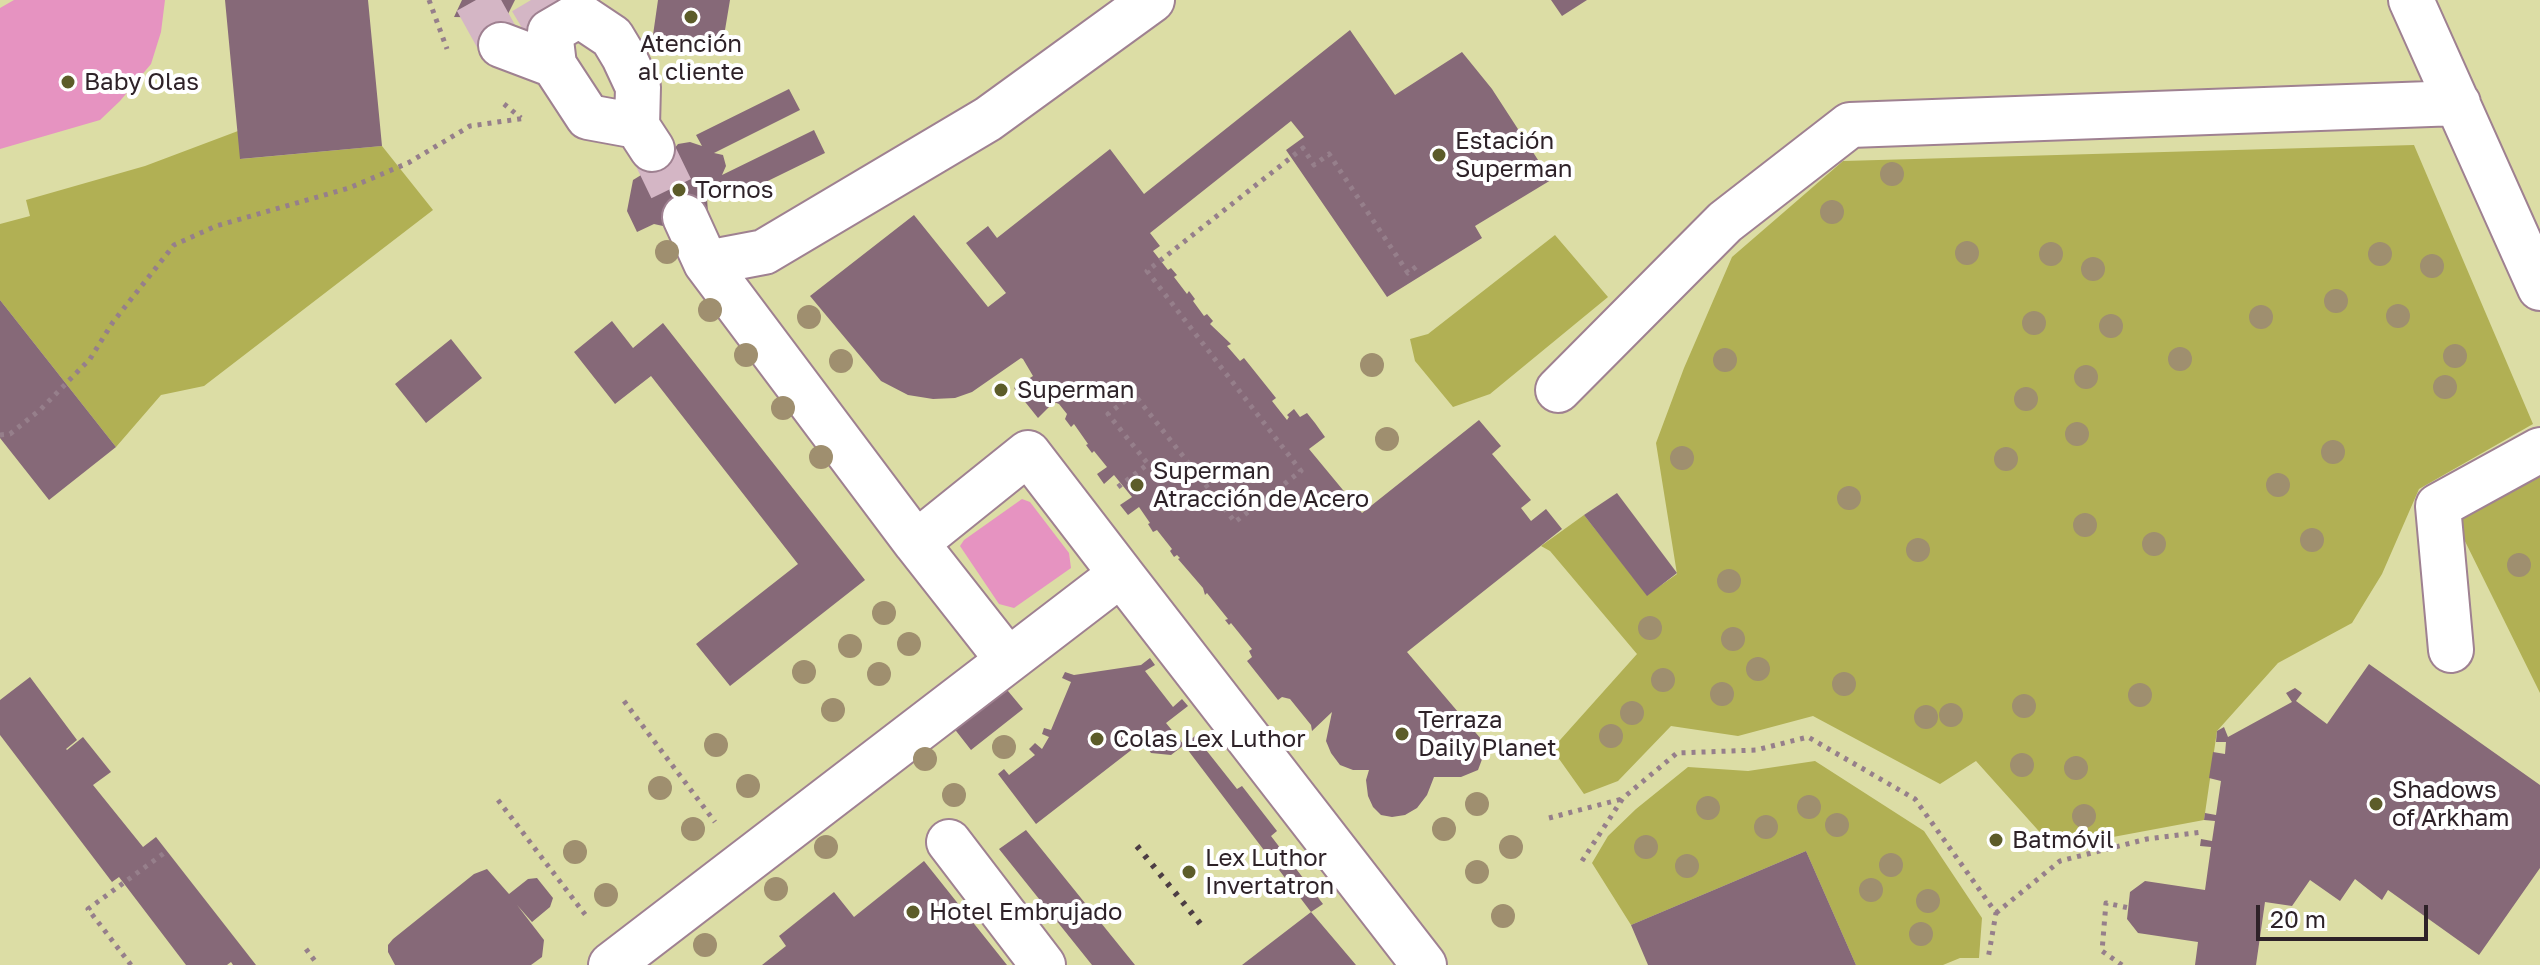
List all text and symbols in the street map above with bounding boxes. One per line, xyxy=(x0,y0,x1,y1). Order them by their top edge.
marker: Atención al cliente xyxy=(682,8,700,26)
place label: Atención al cliente xyxy=(638,30,744,86)
place label: Baby Olas xyxy=(84,68,199,96)
marker: Baby Olas xyxy=(59,73,77,91)
place label: Estación Superman xyxy=(1455,127,1572,183)
marker: Estación Superman xyxy=(1430,146,1448,164)
place label: Tornos xyxy=(695,176,773,204)
marker: Tornos xyxy=(670,181,688,199)
place label: Superman xyxy=(1017,376,1134,404)
marker: Superman xyxy=(992,381,1010,399)
place label: Superman Atracción de Acero xyxy=(1153,457,1369,513)
marker: Superman Atracción de Acero xyxy=(1128,476,1146,494)
place label: Terraza Daily Planet xyxy=(1418,706,1557,762)
place label: Colas Lex Luthor xyxy=(1113,725,1306,753)
marker: Terraza Daily Planet xyxy=(1393,725,1411,743)
marker: Colas Lex Luthor xyxy=(1088,730,1106,748)
place label: Shadows of Arkham xyxy=(2392,776,2509,832)
marker: Shadows of Arkham xyxy=(2367,795,2385,813)
place label: Batmóvil xyxy=(2012,826,2114,854)
marker: Batmóvil xyxy=(1987,831,2005,849)
place label: Lex Luthor Invertatron xyxy=(1205,844,1334,900)
marker: Lex Luthor Invertatron xyxy=(1180,863,1198,881)
scale bar xyxy=(2260,889,2432,939)
place label: Hotel Embrujado xyxy=(929,898,1123,926)
marker: Hotel Embrujado xyxy=(904,903,922,921)
text: 20 m xyxy=(2270,904,2326,933)

